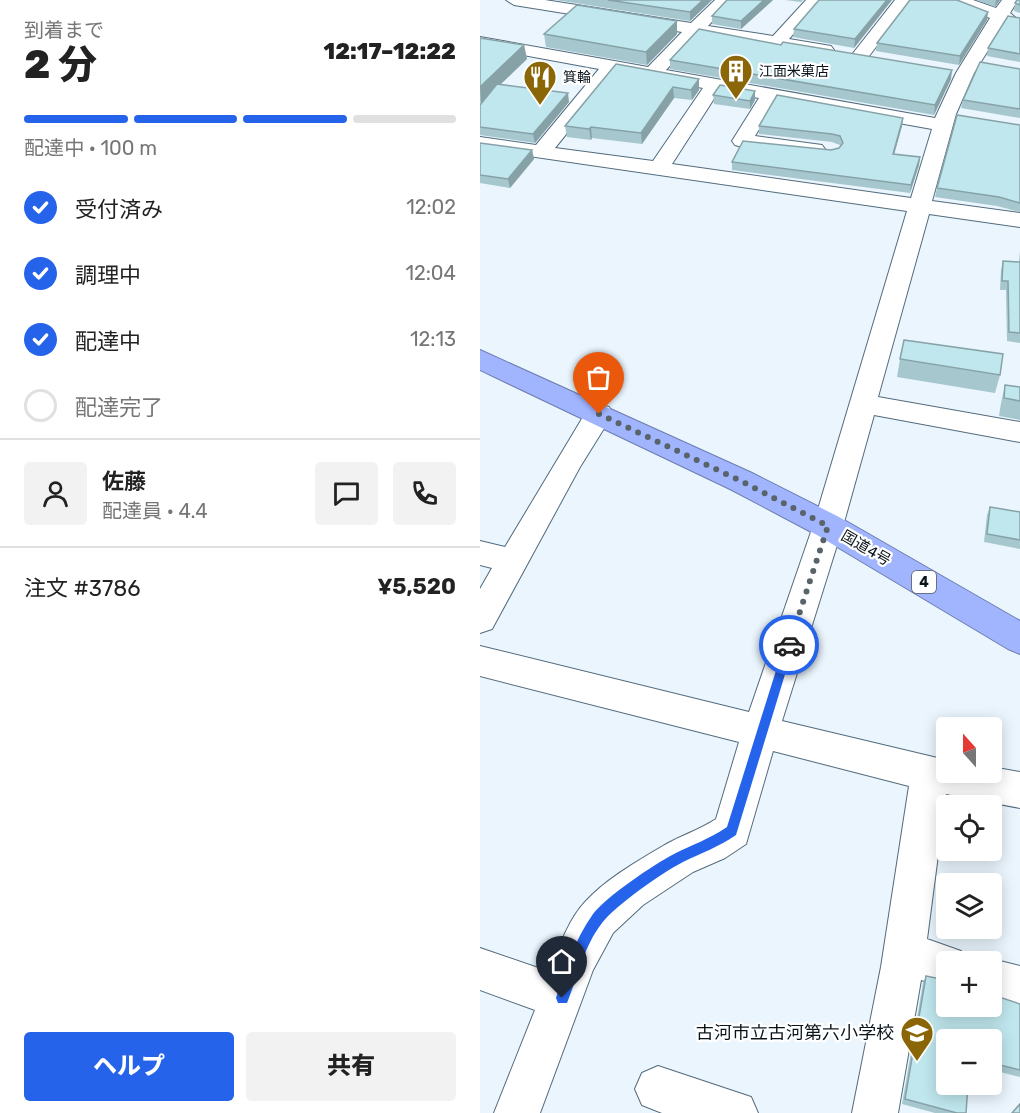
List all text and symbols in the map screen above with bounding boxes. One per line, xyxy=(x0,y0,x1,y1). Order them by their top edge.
text: 到着まで xyxy=(24,18,104,42)
text: 12:17–12:22 xyxy=(324,38,456,65)
text: 2 分 xyxy=(24,42,97,88)
building icon: 江面米菓店 xyxy=(718,53,754,100)
restaurant icon: 箕輪 xyxy=(522,59,558,106)
place label: 江面米菓店 xyxy=(759,63,829,80)
place label: 箕輪 xyxy=(563,69,591,86)
text: 配達中 · 100 m xyxy=(24,136,157,160)
icon: check xyxy=(24,191,57,224)
text: 12:02 xyxy=(406,195,456,219)
text: 受付済み xyxy=(75,196,163,223)
icon: check xyxy=(24,257,57,290)
text: 12:04 xyxy=(405,261,456,285)
text: 調理中 xyxy=(75,262,141,289)
icon: check xyxy=(24,323,57,356)
text: 12:13 xyxy=(410,327,456,351)
text: 配達中 xyxy=(75,328,141,355)
pin xyxy=(573,352,624,414)
icon: bag xyxy=(582,361,615,394)
text: 配達完了 xyxy=(75,394,163,421)
button: person xyxy=(24,462,87,525)
button: chat xyxy=(315,462,378,525)
button: phone xyxy=(393,462,456,525)
text: 佐藤 xyxy=(102,468,146,495)
text: 配達員 · 4.4 xyxy=(102,499,208,523)
street label: 国道4号 xyxy=(838,527,894,569)
road number: 4 xyxy=(912,571,936,593)
text: ¥5,520 xyxy=(377,573,456,600)
text: 注文 #3786 xyxy=(24,575,141,602)
courier xyxy=(759,615,819,675)
icon: car xyxy=(773,629,806,662)
north arrow xyxy=(936,717,1002,783)
map controls xyxy=(936,717,1002,1095)
button: locate xyxy=(936,795,1002,861)
button: layers xyxy=(936,873,1002,939)
pin xyxy=(536,936,587,998)
icon: home xyxy=(545,945,578,978)
button: + xyxy=(936,951,1002,1017)
school or university icon: 古河市立古河第六小学校 xyxy=(899,1015,935,1062)
place label: 古河市立古河第六小学校 xyxy=(696,1022,894,1044)
button: − xyxy=(936,1029,1002,1095)
button: ヘルプ xyxy=(24,1032,234,1101)
button: 共有 xyxy=(246,1032,456,1101)

